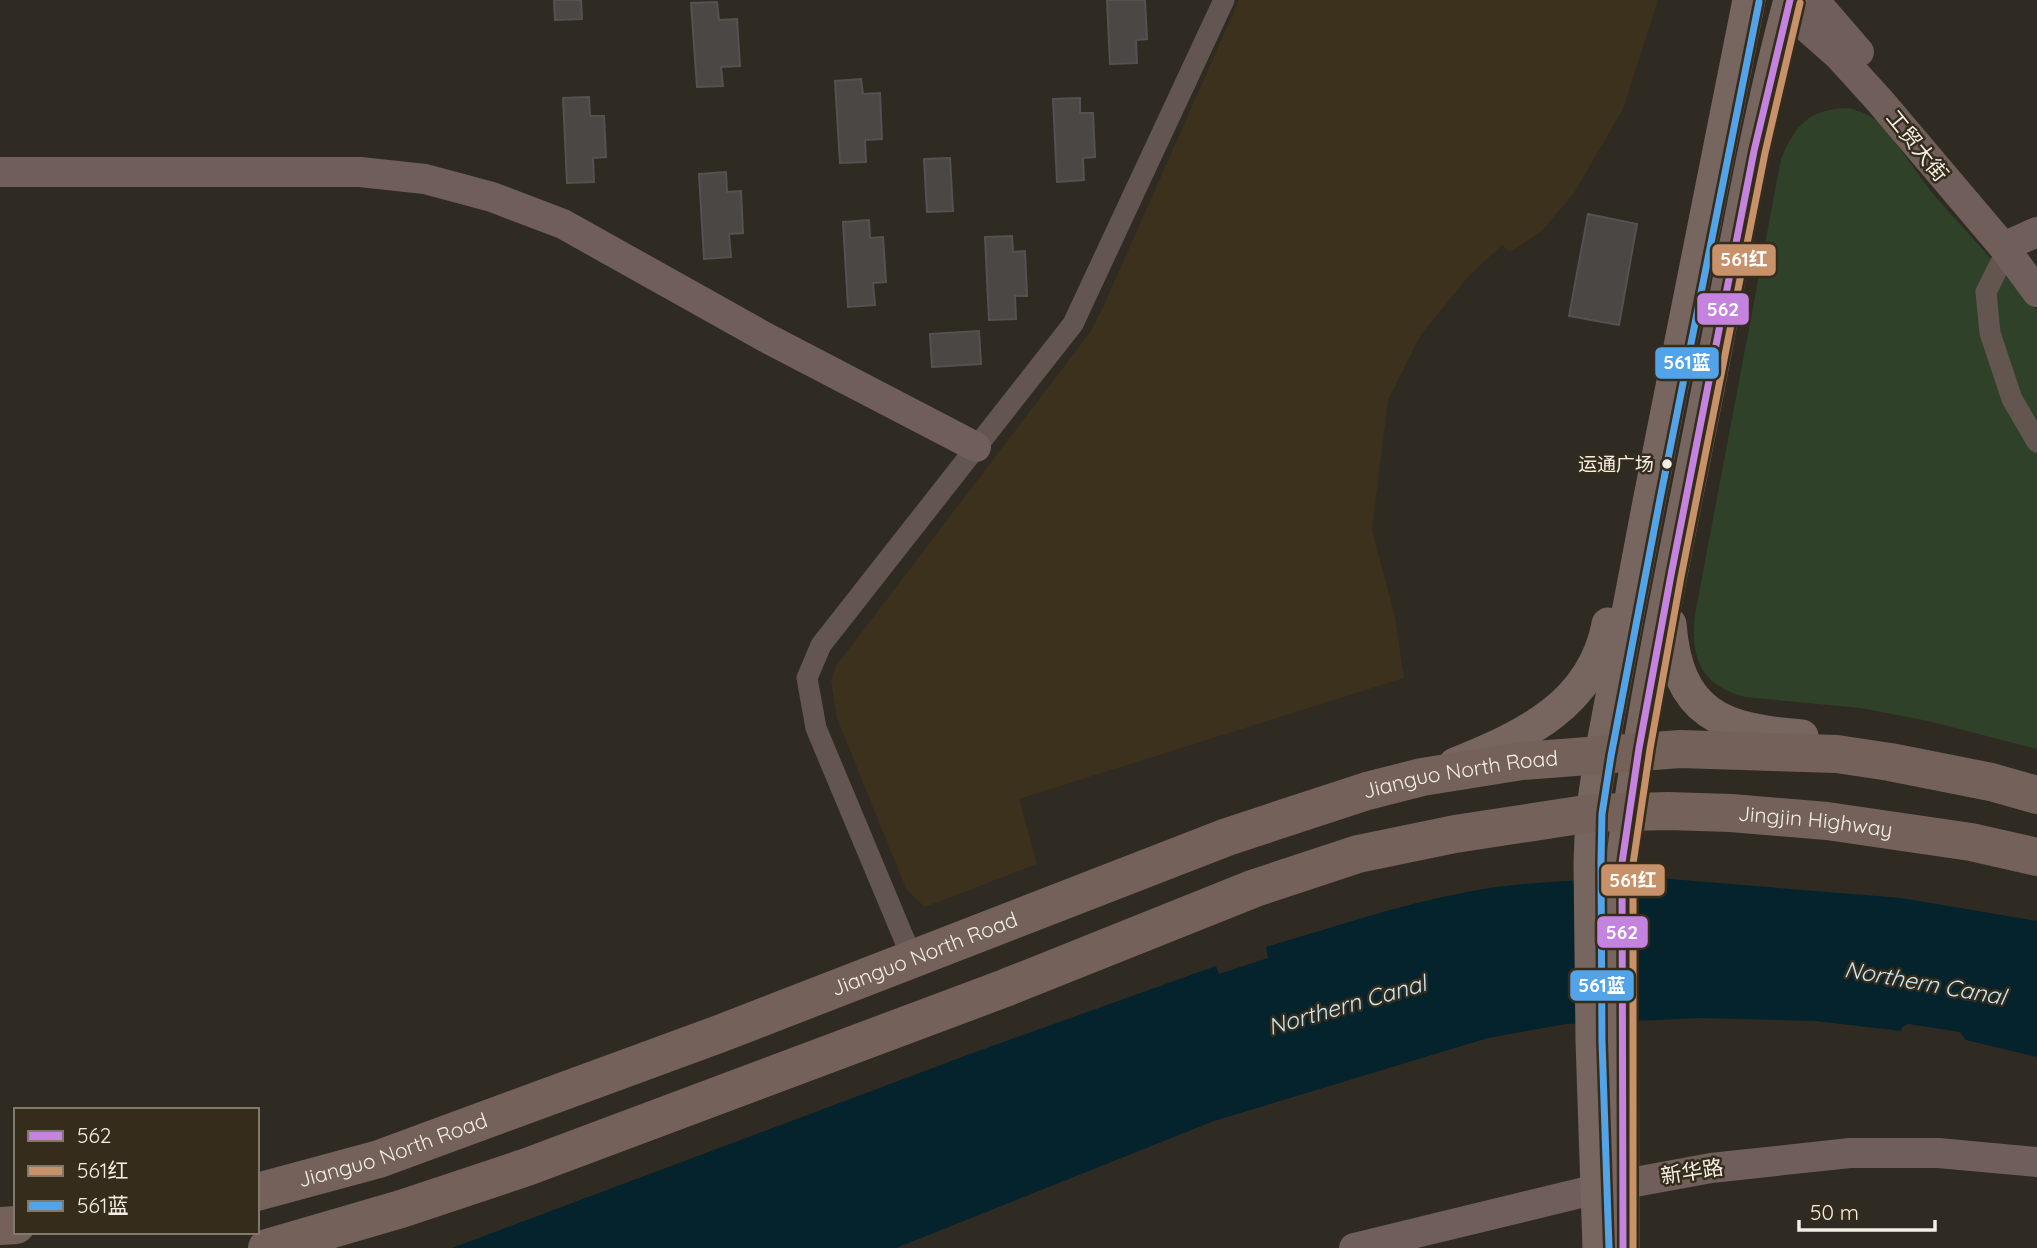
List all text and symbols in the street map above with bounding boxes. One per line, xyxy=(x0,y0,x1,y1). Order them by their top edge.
street label: 工贸大街 xyxy=(1881,105,1954,186)
line badge: 561红 xyxy=(1711,243,1777,277)
text: 561红 xyxy=(1720,247,1768,271)
line badge: 562 xyxy=(1696,292,1750,326)
text: 562 xyxy=(1707,297,1739,321)
line badge: 561蓝 xyxy=(1654,346,1720,380)
text: 561蓝 xyxy=(1663,350,1711,374)
place label: 运通广场 xyxy=(1578,452,1654,476)
marker: 运通广场 xyxy=(1660,457,1674,471)
street label: Jianguo North Road xyxy=(1360,744,1559,804)
street label: Jingjin Highway xyxy=(1737,800,1894,842)
line badge: 561红 xyxy=(1600,863,1666,897)
text: 561红 xyxy=(1609,868,1657,892)
street label: Jianguo North Road xyxy=(827,906,1021,1001)
line badge: 562 xyxy=(1596,915,1649,949)
text: 562 xyxy=(1606,920,1638,944)
water label: Northern Canal xyxy=(1842,954,2011,1011)
water label: Northern Canal xyxy=(1264,967,1432,1041)
line badge: 561蓝 xyxy=(1569,969,1635,1002)
text: 561蓝 xyxy=(1578,973,1626,997)
street label: Jianguo North Road xyxy=(295,1106,491,1192)
legend xyxy=(14,1108,259,1234)
text: 562 xyxy=(77,1122,111,1148)
street label: 新华路 xyxy=(1659,1153,1725,1189)
text: 561红 xyxy=(77,1157,128,1183)
scale bar xyxy=(1799,1188,1936,1232)
text: 561蓝 xyxy=(77,1192,128,1218)
text: 50 m xyxy=(1810,1199,1859,1225)

